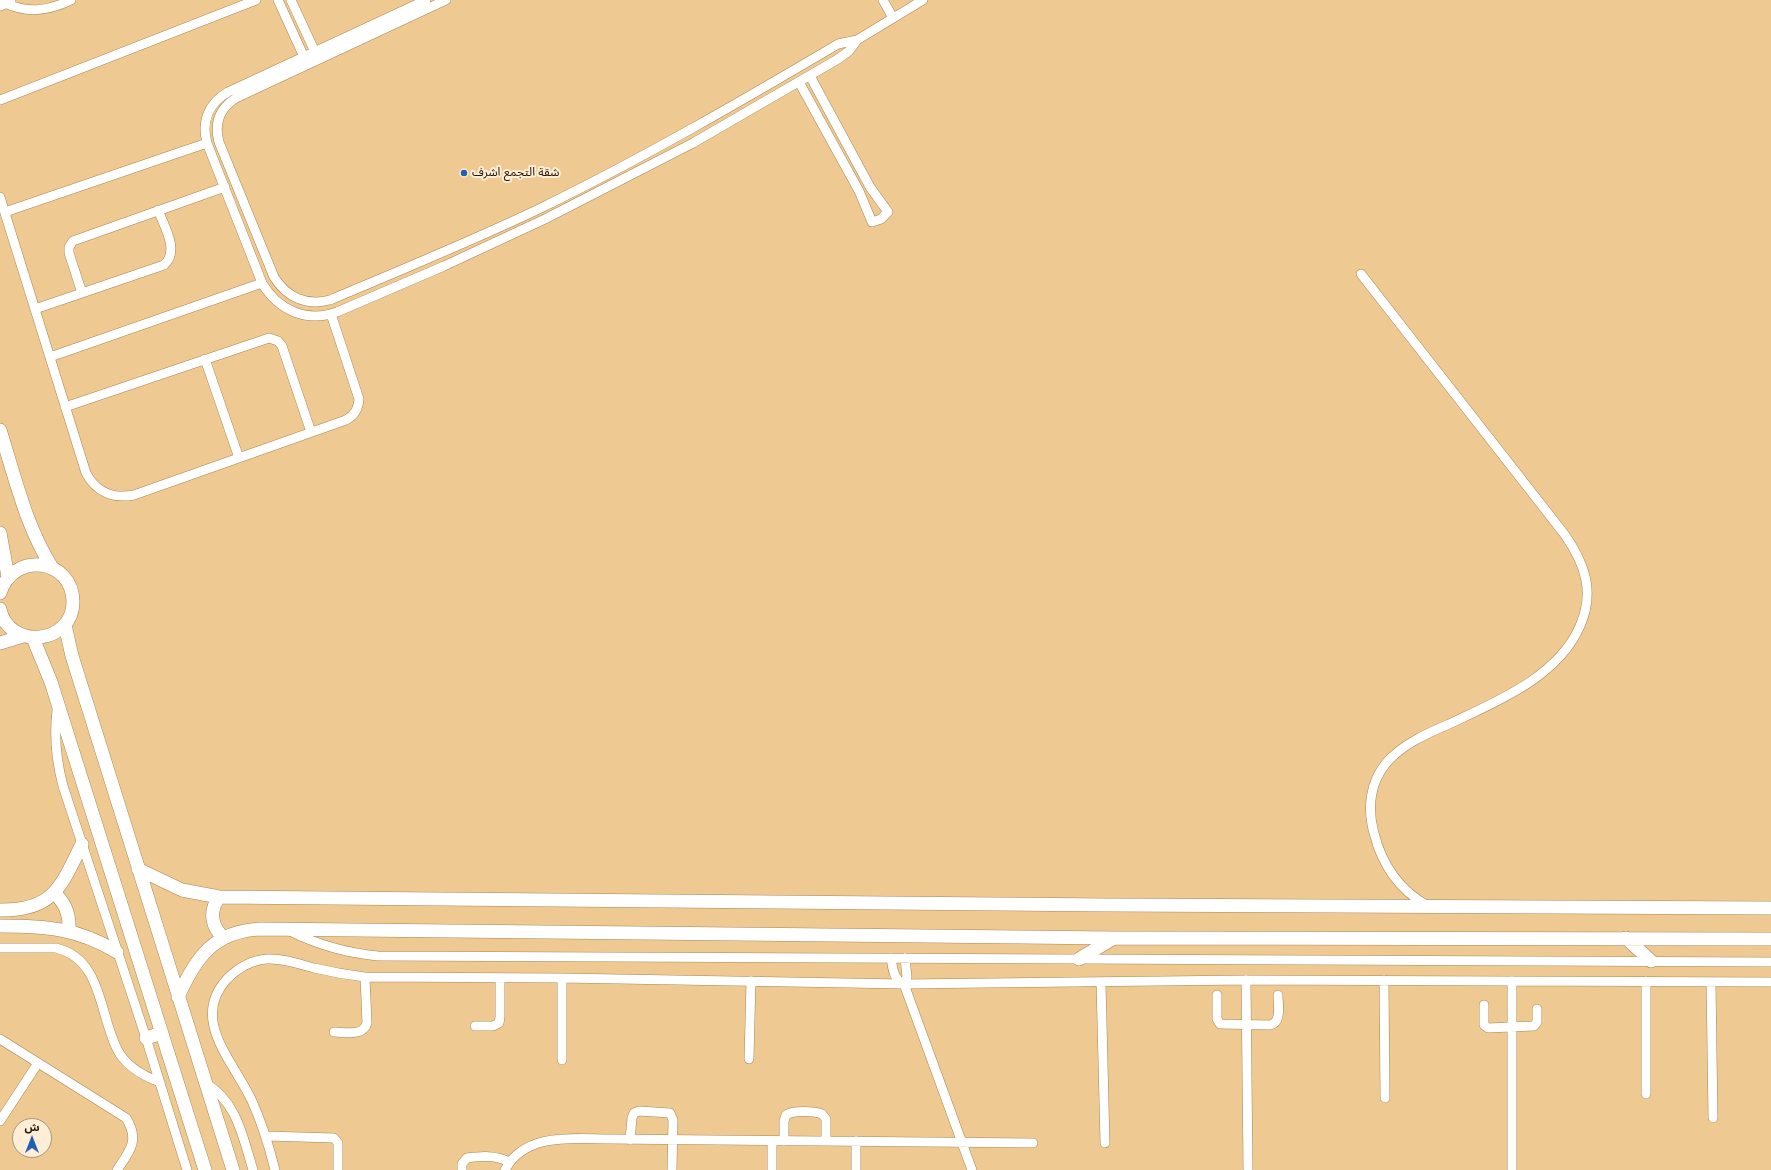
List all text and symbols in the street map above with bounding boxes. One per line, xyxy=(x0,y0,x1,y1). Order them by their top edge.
place label: شقة التجمع اشرف xyxy=(472,166,559,180)
marker: شقة التجمع اشرف xyxy=(459,168,469,178)
north arrow xyxy=(12,1118,52,1158)
text: ش xyxy=(24,1120,40,1134)

